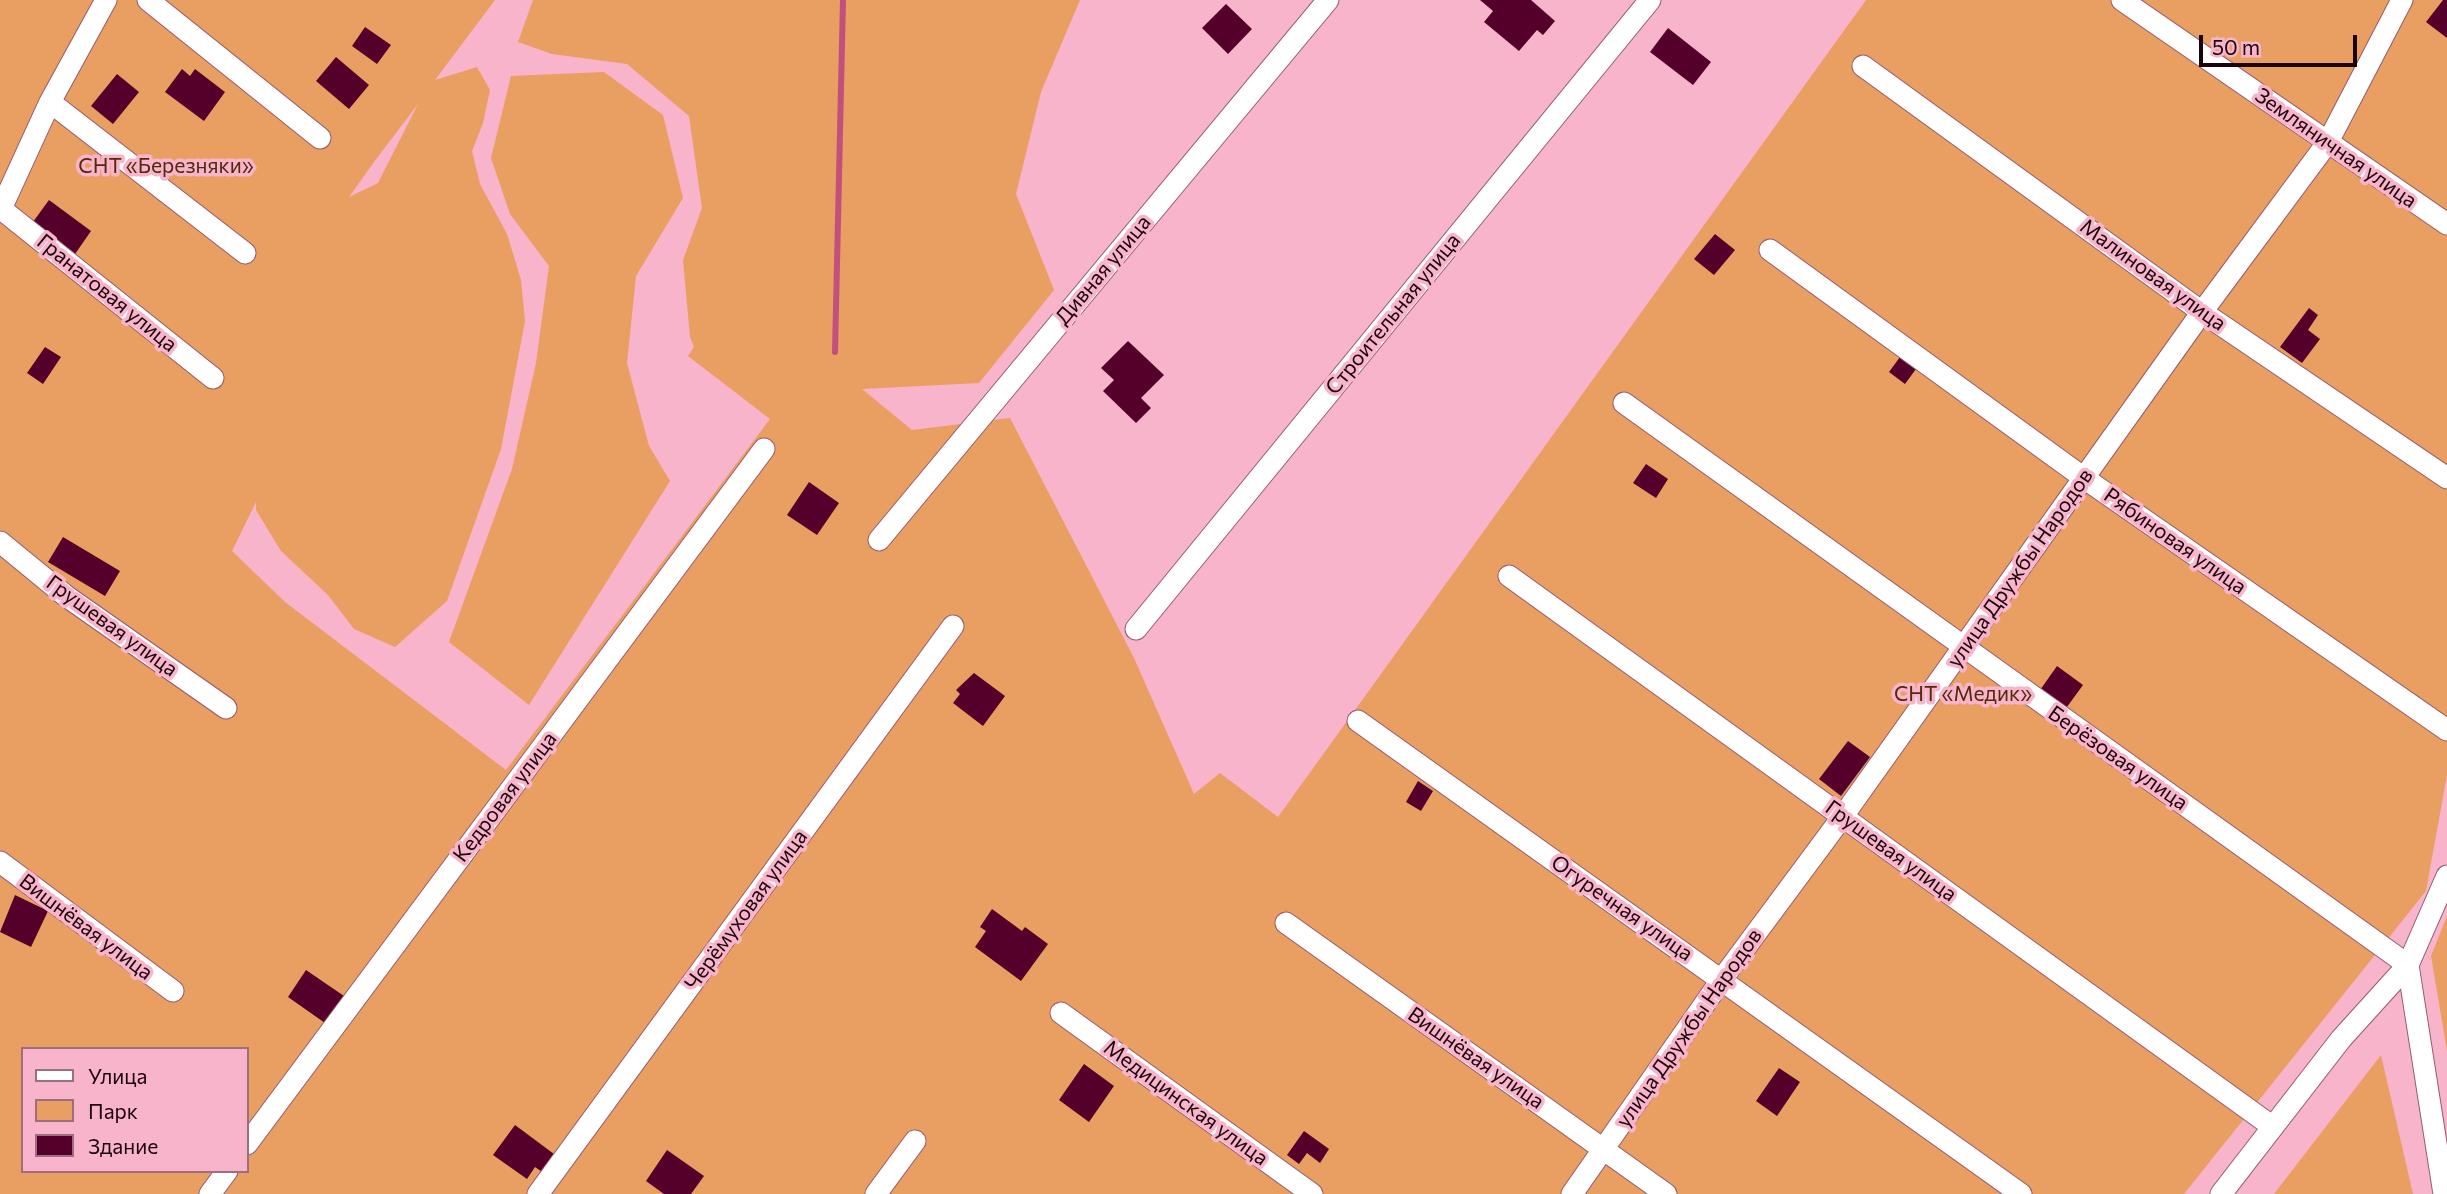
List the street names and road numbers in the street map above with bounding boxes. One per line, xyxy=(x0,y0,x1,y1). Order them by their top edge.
street label: Земляничная улица xyxy=(2250,83,2422,213)
street label: Дивная улица xyxy=(1050,210,1156,330)
street label: Малиновая улица xyxy=(2075,214,2231,336)
street label: Строительная улица xyxy=(1320,228,1466,400)
street label: Гранатовая улица xyxy=(32,229,182,357)
street label: улица Дружбы Народов xyxy=(1942,464,2098,672)
street label: Рябиновая улица xyxy=(2099,482,2251,600)
street label: Грушевая улица xyxy=(41,570,183,682)
street label: Берёзовая улица xyxy=(2043,700,2193,816)
street label: Кедровая улица xyxy=(448,727,562,867)
street label: Грушевая улица xyxy=(1820,795,1962,907)
street label: Черёмуховая улица xyxy=(679,825,813,995)
street label: Огуречная улица xyxy=(1546,850,1698,966)
street label: Вишнёвая улица xyxy=(14,869,158,985)
street label: улица Дружбы Народов xyxy=(1611,924,1767,1132)
street label: Вишнёвая улица xyxy=(1403,1002,1549,1114)
street label: Медицинская улица xyxy=(1099,1035,1273,1171)

